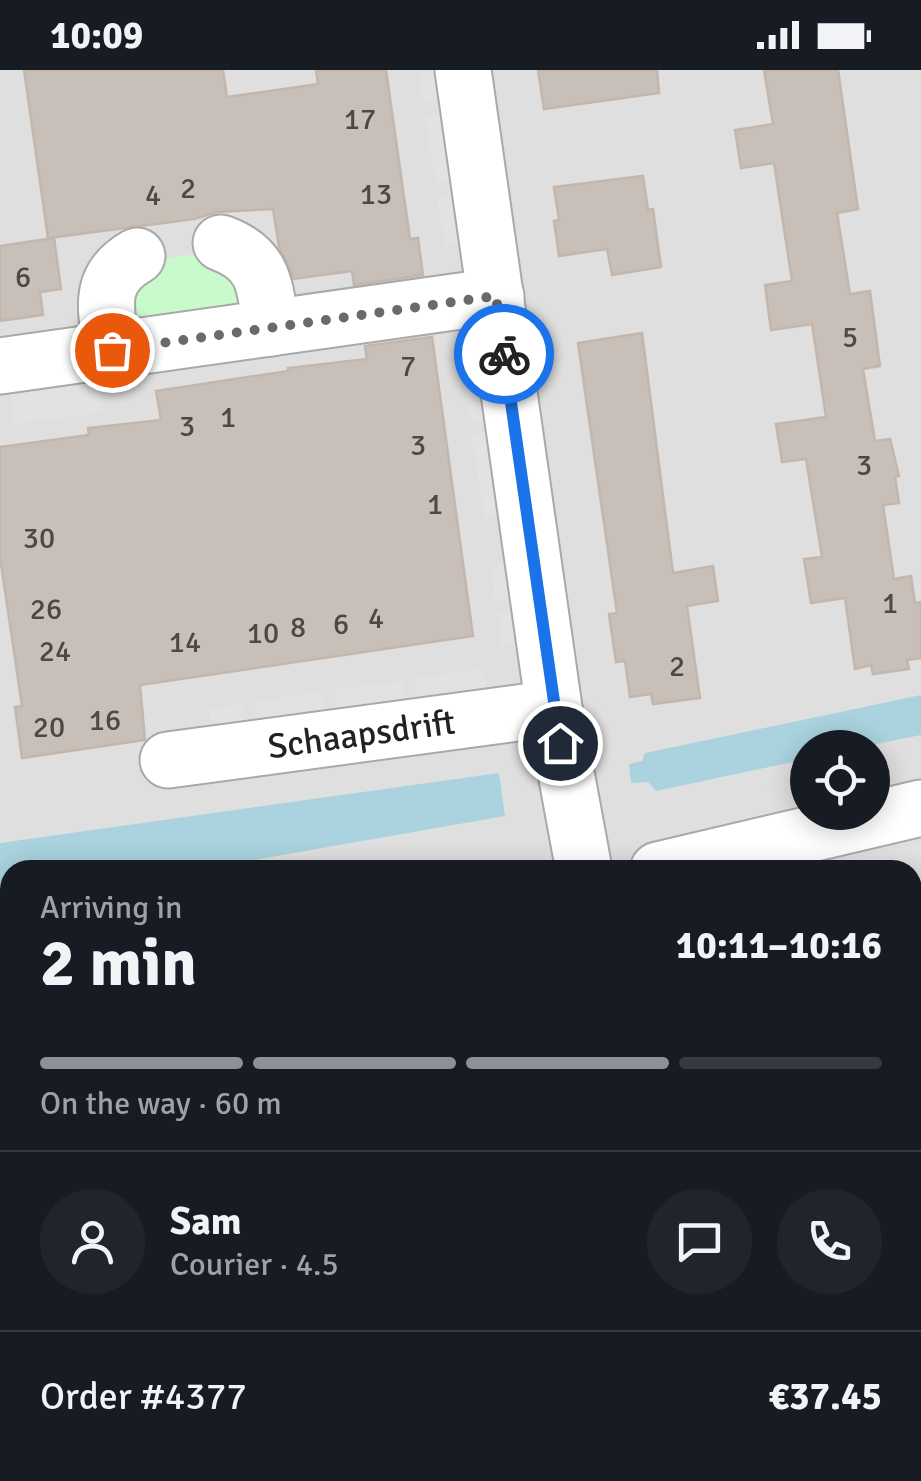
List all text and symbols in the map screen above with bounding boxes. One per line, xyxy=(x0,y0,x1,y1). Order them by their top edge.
text: 10:09 xyxy=(50,12,143,59)
house number: 17 xyxy=(344,101,376,138)
house number: 2 xyxy=(180,170,196,207)
house number: 13 xyxy=(360,176,392,213)
house number: 4 xyxy=(145,177,161,214)
house number: 6 xyxy=(15,259,31,296)
courier xyxy=(454,304,554,404)
pin xyxy=(70,308,155,393)
house number: 5 xyxy=(842,319,858,356)
icon: bag xyxy=(85,323,140,378)
icon: bike xyxy=(477,327,532,382)
house number: 7 xyxy=(400,348,416,385)
house number: 1 xyxy=(220,399,236,436)
house number: 3 xyxy=(179,408,195,445)
house number: 3 xyxy=(410,427,426,464)
house number: 3 xyxy=(856,447,872,484)
house number: 1 xyxy=(427,486,443,523)
house number: 30 xyxy=(23,520,55,557)
house number: 1 xyxy=(882,585,898,622)
house number: 26 xyxy=(30,591,62,628)
house number: 4 xyxy=(368,600,384,637)
house number: 6 xyxy=(333,606,349,643)
house number: 8 xyxy=(290,609,306,646)
house number: 10 xyxy=(247,615,279,652)
house number: 14 xyxy=(169,624,201,661)
house number: 24 xyxy=(39,633,71,670)
house number: 2 xyxy=(669,648,685,685)
street label: Schaapsdrift xyxy=(265,700,458,768)
pin xyxy=(518,701,603,786)
house number: 16 xyxy=(89,702,121,739)
house number: 20 xyxy=(33,709,65,746)
icon: home xyxy=(533,716,588,771)
map controls xyxy=(790,730,890,830)
button: locate xyxy=(790,730,890,830)
text: Arriving in xyxy=(40,888,182,927)
text: 10:11–10:16 xyxy=(676,922,882,969)
text: 2 min xyxy=(40,924,197,1004)
text: On the way · 60 m xyxy=(40,1084,282,1123)
button: person xyxy=(40,1189,145,1294)
button: chat xyxy=(647,1189,752,1294)
button: phone xyxy=(777,1189,882,1294)
text: Sam xyxy=(170,1198,241,1245)
text: Courier · 4.5 xyxy=(170,1245,339,1284)
text: Order #4377 xyxy=(40,1373,247,1420)
text: €37.45 xyxy=(769,1373,882,1420)

